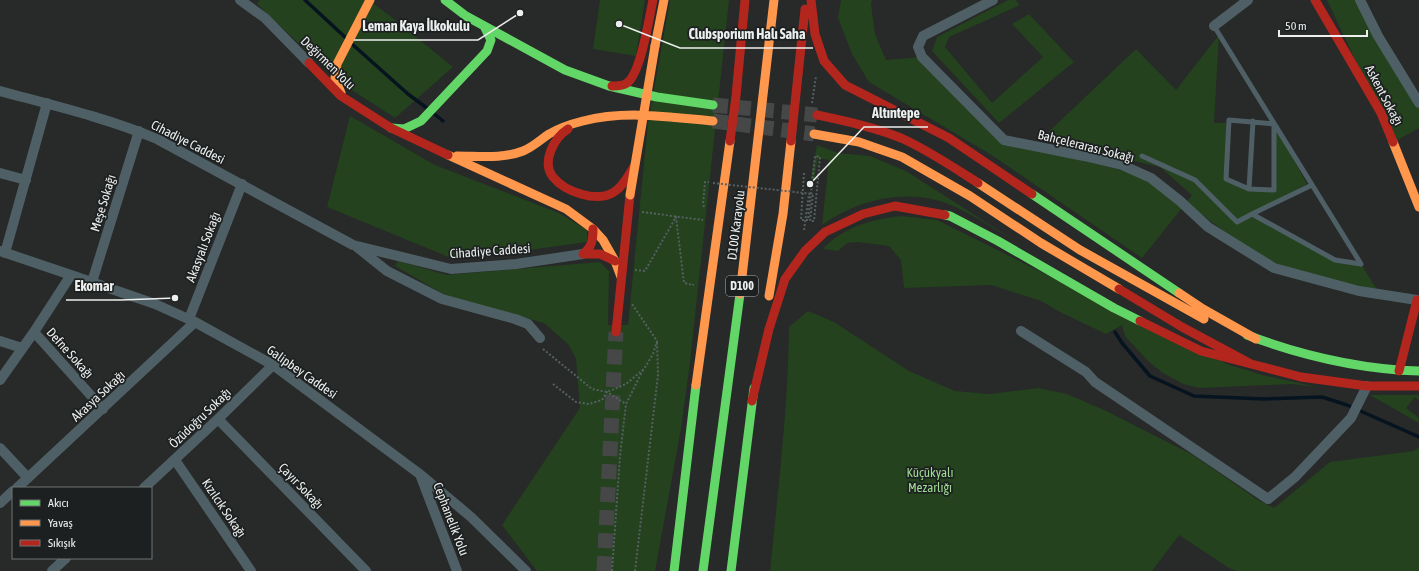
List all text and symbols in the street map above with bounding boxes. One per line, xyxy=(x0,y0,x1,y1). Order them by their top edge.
scale bar xyxy=(1279,12,1367,38)
callout: Leman Kaya İlkokulu xyxy=(354,14,478,40)
text: Leman Kaya İlkokulu xyxy=(362,17,470,34)
text: 50 m xyxy=(1285,19,1307,33)
callout: Clubsporium Halı Saha xyxy=(680,22,813,48)
text: Clubsporium Halı Saha xyxy=(689,26,806,42)
street label: Değirmen Yolu xyxy=(298,33,358,93)
street label: Askent Sokağı xyxy=(1362,62,1406,128)
callout: Altıntepe xyxy=(864,101,928,127)
text: Altıntepe xyxy=(871,105,920,121)
street label: Cihadiye Caddesi xyxy=(149,117,227,167)
street label: Bahçelerarası Sokağı xyxy=(1036,127,1136,165)
street label: Meşe Sokağı xyxy=(87,173,119,233)
street label: D100 Karayolu xyxy=(724,189,748,261)
street label: Akasyalı Sokağı xyxy=(183,210,223,284)
street label: Cihadiye Caddesi xyxy=(449,241,531,261)
callout: Ekomar xyxy=(66,274,121,300)
road number: D100 xyxy=(726,276,758,296)
text: Ekomar xyxy=(74,278,114,294)
street label: Defne Sokağı xyxy=(43,325,97,381)
street label: Galipbey Caddesi xyxy=(264,342,340,402)
street label: Akasya Sokağı xyxy=(68,367,128,425)
street label: Özüdoğru Sokağı xyxy=(166,385,234,451)
street label: Çayır Sokağı xyxy=(276,460,326,512)
park label: Küçükyalı Mezarlığı xyxy=(906,465,954,495)
street label: Kızılcık Sokağı xyxy=(199,476,249,540)
street label: Cephanelik Yolu xyxy=(430,480,472,558)
legend xyxy=(12,487,152,559)
text: Akıcı xyxy=(48,496,69,510)
text: Yavaş xyxy=(48,516,73,530)
text: Sıkışık xyxy=(48,536,76,550)

